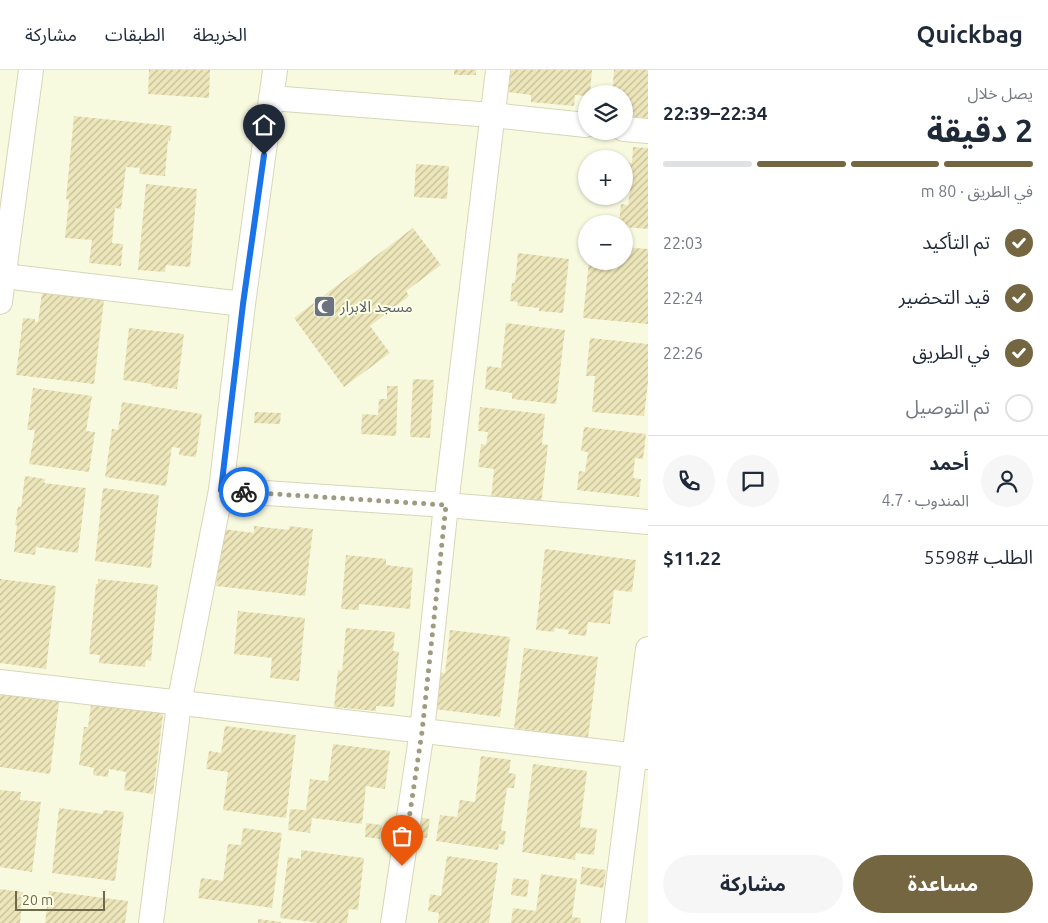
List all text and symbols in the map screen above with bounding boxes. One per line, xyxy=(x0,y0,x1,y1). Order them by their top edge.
text: Quickbag xyxy=(917,21,1023,48)
text: مشاركة xyxy=(25,24,77,44)
text: الطبقات xyxy=(105,24,165,44)
text: الخريطة xyxy=(193,24,247,44)
text: يصل خلال xyxy=(968,84,1033,102)
map controls xyxy=(578,85,633,270)
button: layers xyxy=(578,85,633,140)
text: 22:34–22:39 xyxy=(663,102,768,124)
pin xyxy=(243,104,285,155)
icon: home xyxy=(250,111,278,139)
text: 2 دقيقة xyxy=(927,112,1033,148)
button: + xyxy=(578,150,633,205)
text: في الطريق · 80 m xyxy=(921,182,1033,200)
button: − xyxy=(578,215,633,270)
icon: check xyxy=(1005,229,1033,257)
text: تم التأكيد xyxy=(922,231,990,253)
text: 22:03 xyxy=(663,234,703,252)
icon: check xyxy=(1005,284,1033,312)
text: قيد التحضير xyxy=(899,286,990,308)
text: 22:24 xyxy=(663,289,703,307)
mosque icon: مسجد الابرار xyxy=(312,295,336,319)
place label: مسجد الابرار xyxy=(339,298,413,316)
icon: check xyxy=(1005,339,1033,367)
text: في الطريق xyxy=(912,341,990,363)
text: 22:26 xyxy=(663,344,703,362)
text: تم التوصيل xyxy=(906,396,990,418)
text: أحمد xyxy=(929,452,969,474)
button: phone xyxy=(663,455,715,507)
button: chat xyxy=(727,455,779,507)
button: person xyxy=(981,455,1033,507)
courier xyxy=(219,467,269,517)
icon: bike xyxy=(230,478,258,506)
text: المندوب · 4.7 xyxy=(881,491,969,509)
text: الطلب #5598 xyxy=(924,546,1033,568)
text: $11.22 xyxy=(663,547,721,569)
pin xyxy=(381,815,423,866)
icon: bag xyxy=(388,822,416,850)
button: مشاركة xyxy=(663,855,843,913)
button: مساعدة xyxy=(853,855,1033,913)
scale bar xyxy=(15,888,105,911)
text: 20 m xyxy=(22,892,53,908)

